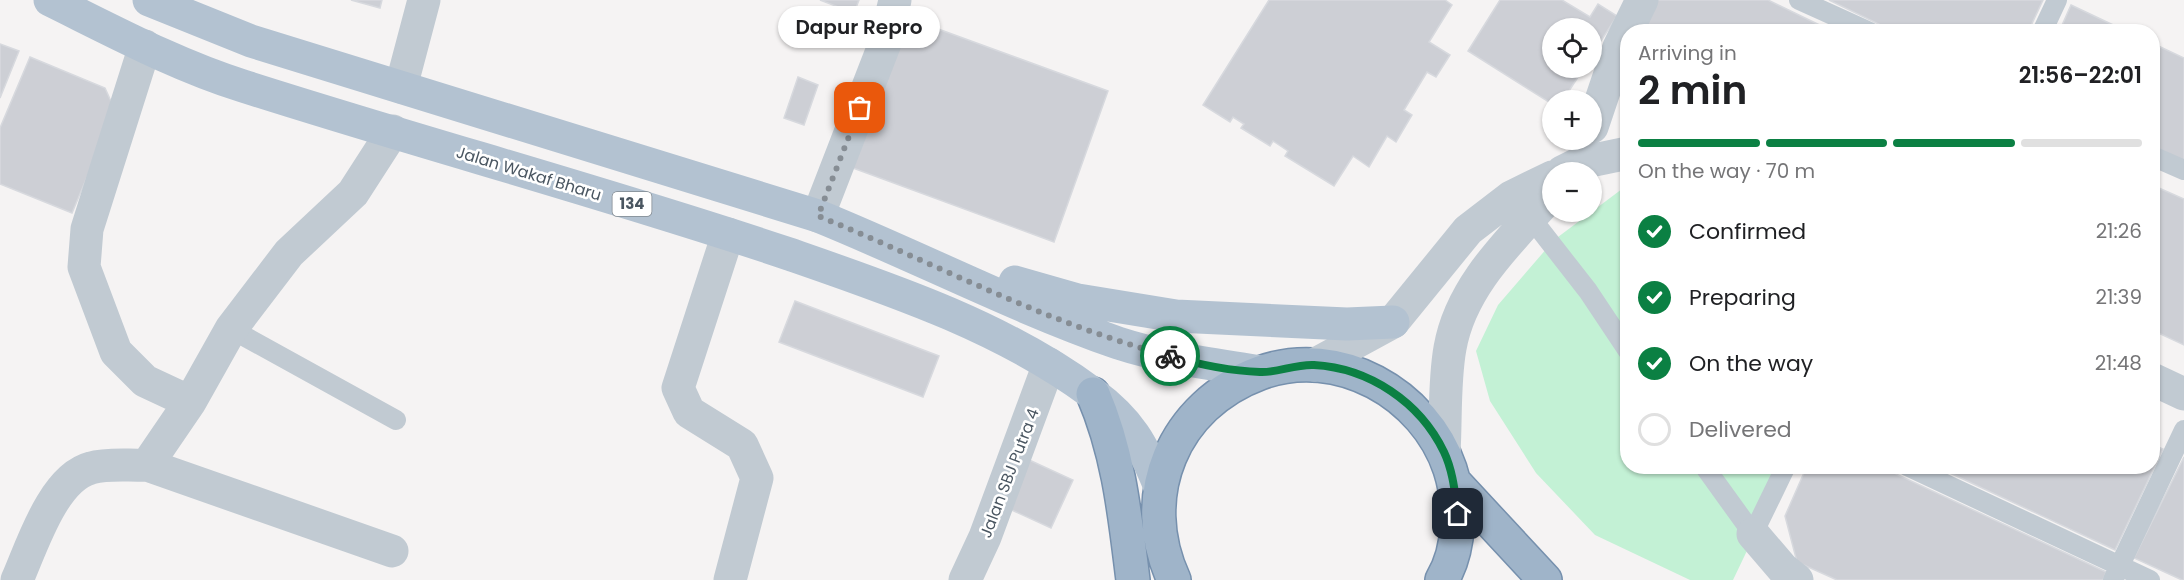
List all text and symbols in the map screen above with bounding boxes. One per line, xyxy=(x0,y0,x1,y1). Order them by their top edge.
callout: Dapur Repro xyxy=(779,6,941,48)
text: Dapur Repro xyxy=(795,13,923,41)
map controls xyxy=(1542,18,1602,222)
button: locate xyxy=(1542,18,1602,78)
text: Arriving in xyxy=(1638,39,1737,67)
text: 21:56–22:01 xyxy=(2019,60,2142,91)
text: 2 min xyxy=(1638,63,1747,118)
pin xyxy=(834,82,885,133)
button: + xyxy=(1542,90,1602,150)
icon: bag xyxy=(843,91,876,124)
street label: Jalan Wakaf Bharu xyxy=(453,140,604,207)
text: On the way · 70 m xyxy=(1638,157,1815,185)
button: − xyxy=(1542,162,1602,222)
road number: 134 xyxy=(612,192,652,216)
icon: check xyxy=(1638,215,1671,248)
text: Confirmed xyxy=(1689,216,1806,247)
text: 21:26 xyxy=(2096,217,2142,245)
icon: check xyxy=(1638,281,1671,314)
text: Preparing xyxy=(1689,282,1796,313)
text: 21:39 xyxy=(2095,283,2142,311)
courier xyxy=(1140,326,1200,386)
icon: bike xyxy=(1154,340,1187,373)
icon: check xyxy=(1638,347,1671,380)
text: On the way xyxy=(1689,348,1813,379)
text: 21:48 xyxy=(2095,349,2142,377)
street label: Jalan SBJ Putra 4 xyxy=(974,405,1045,541)
text: Delivered xyxy=(1689,414,1792,445)
pin xyxy=(1432,488,1483,539)
icon: home xyxy=(1441,497,1474,530)

